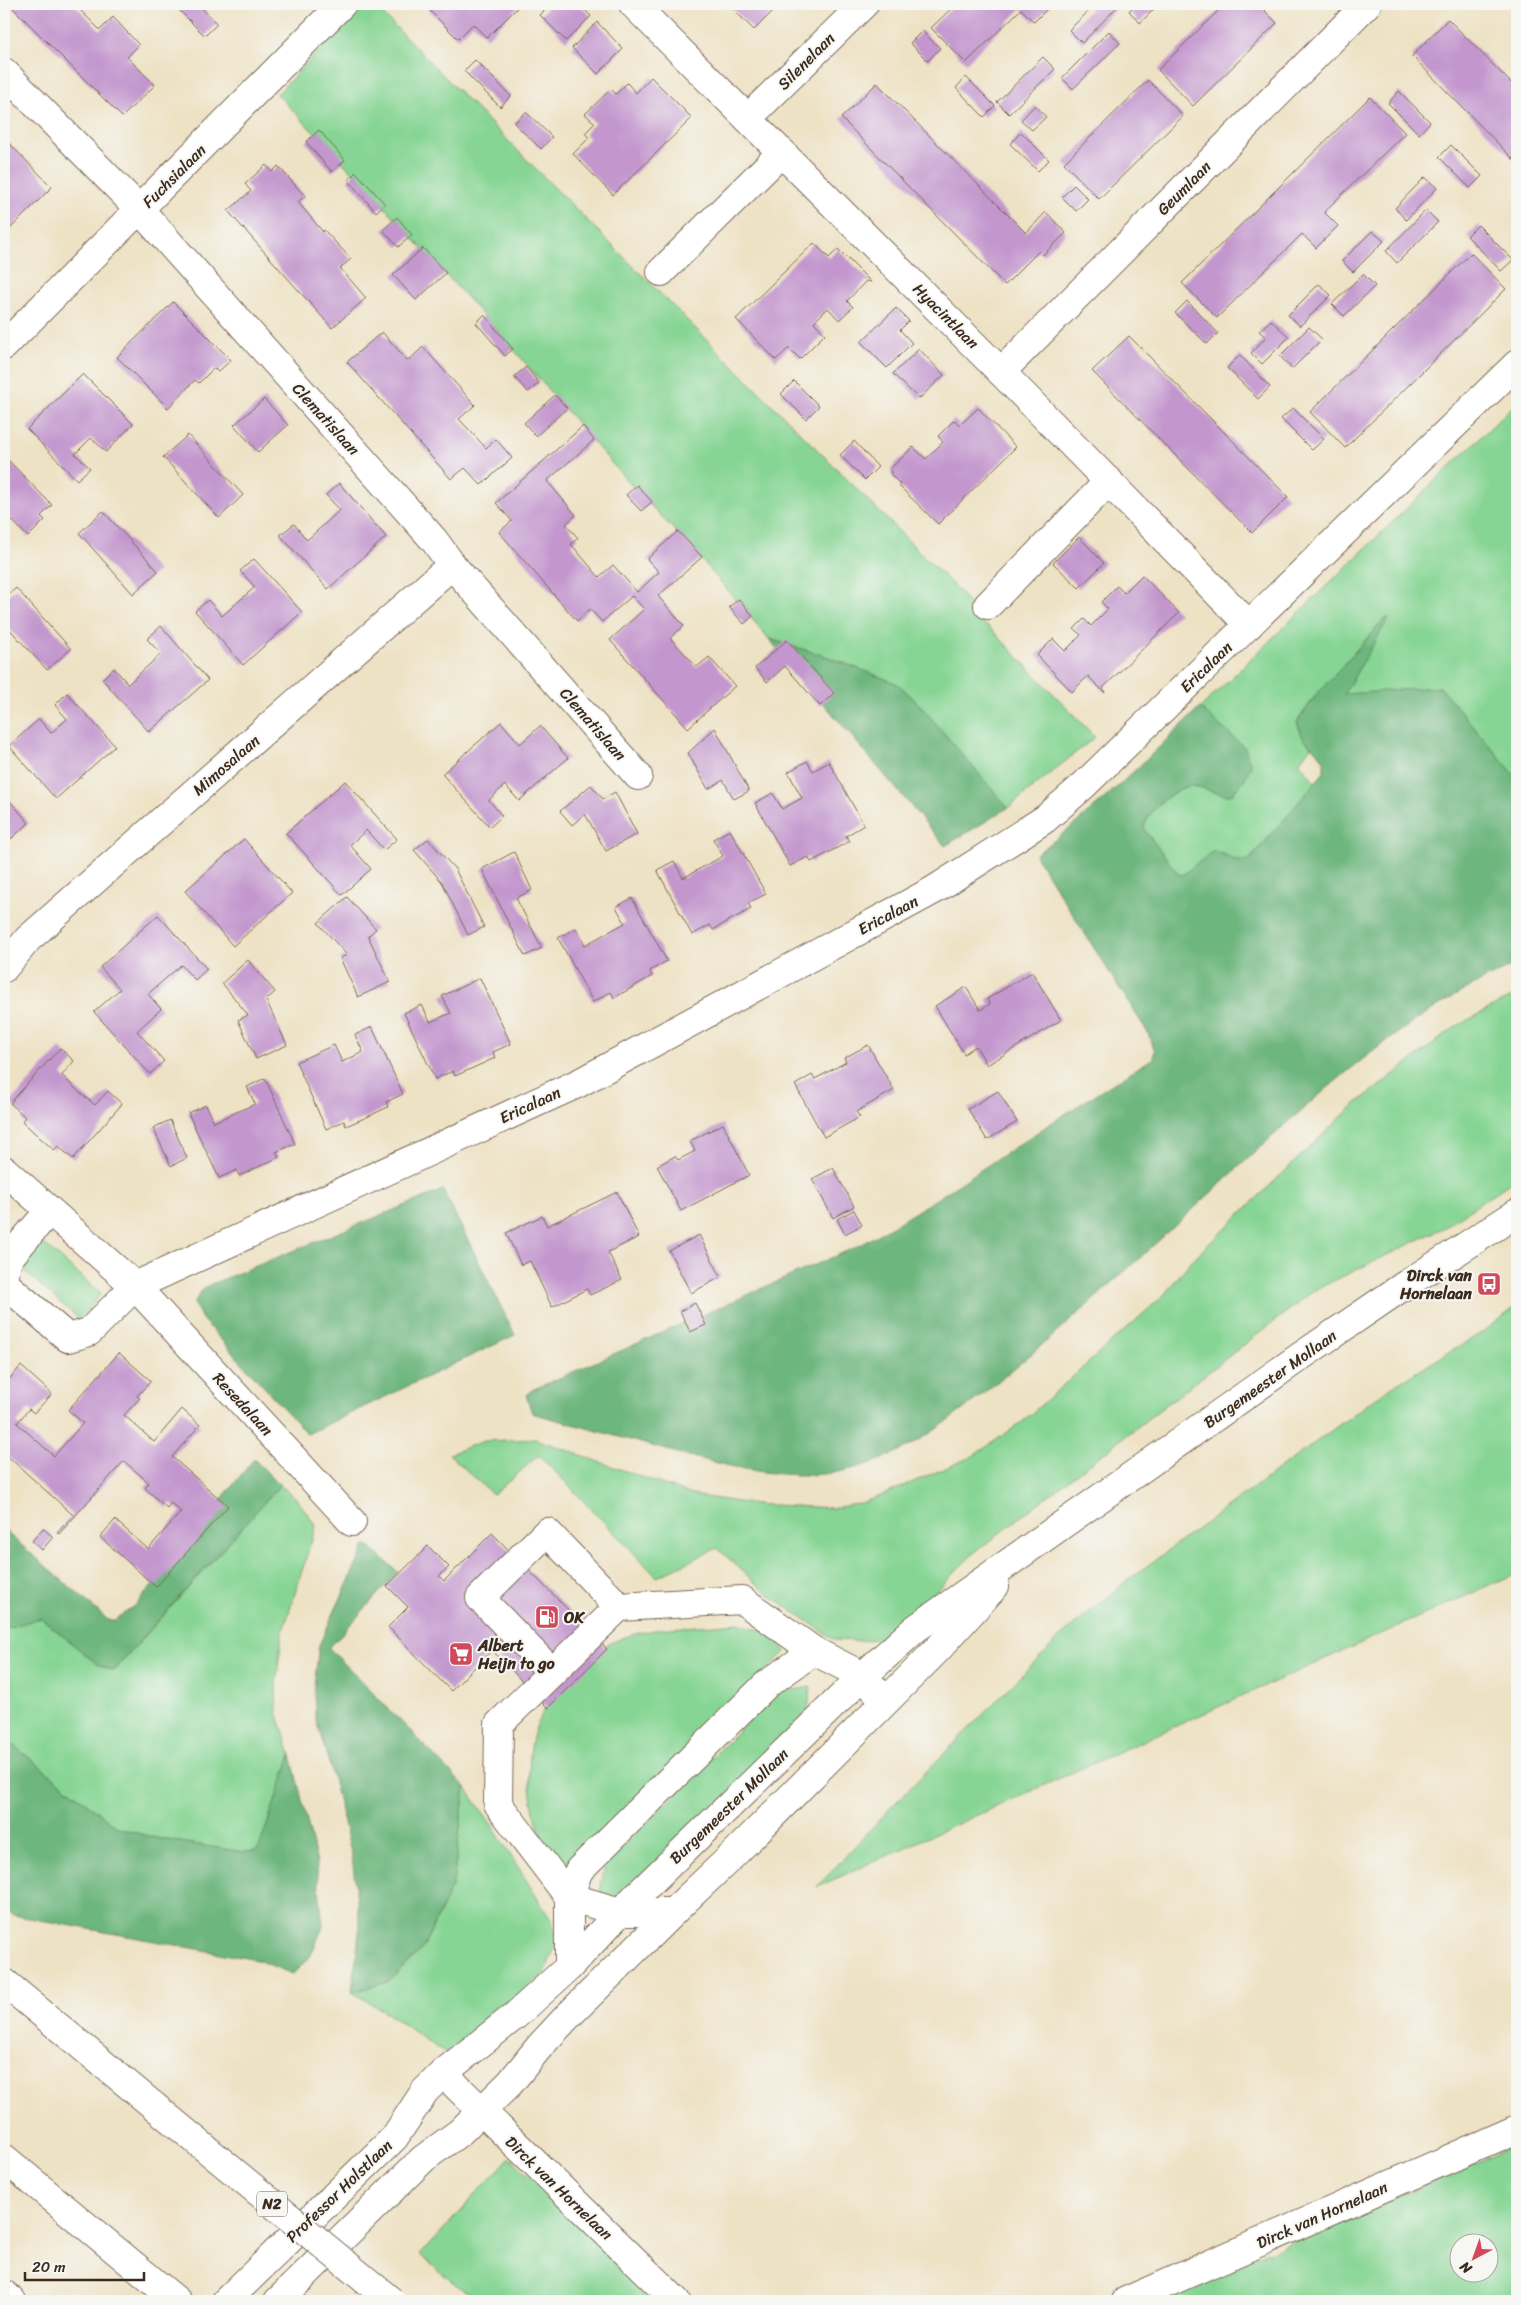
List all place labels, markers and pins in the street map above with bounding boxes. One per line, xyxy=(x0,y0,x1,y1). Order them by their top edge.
place label: Dirck van Hornelaan xyxy=(1399,1261,1472,1308)
bus stop icon: Dirck van Hornelaan xyxy=(1476,1271,1502,1297)
place label: OK xyxy=(563,1603,585,1632)
fuel station icon: OK xyxy=(534,1604,560,1630)
place label: Albert Heijn to go xyxy=(477,1631,556,1678)
supermarket icon: Albert Heijn to go xyxy=(448,1641,474,1667)

